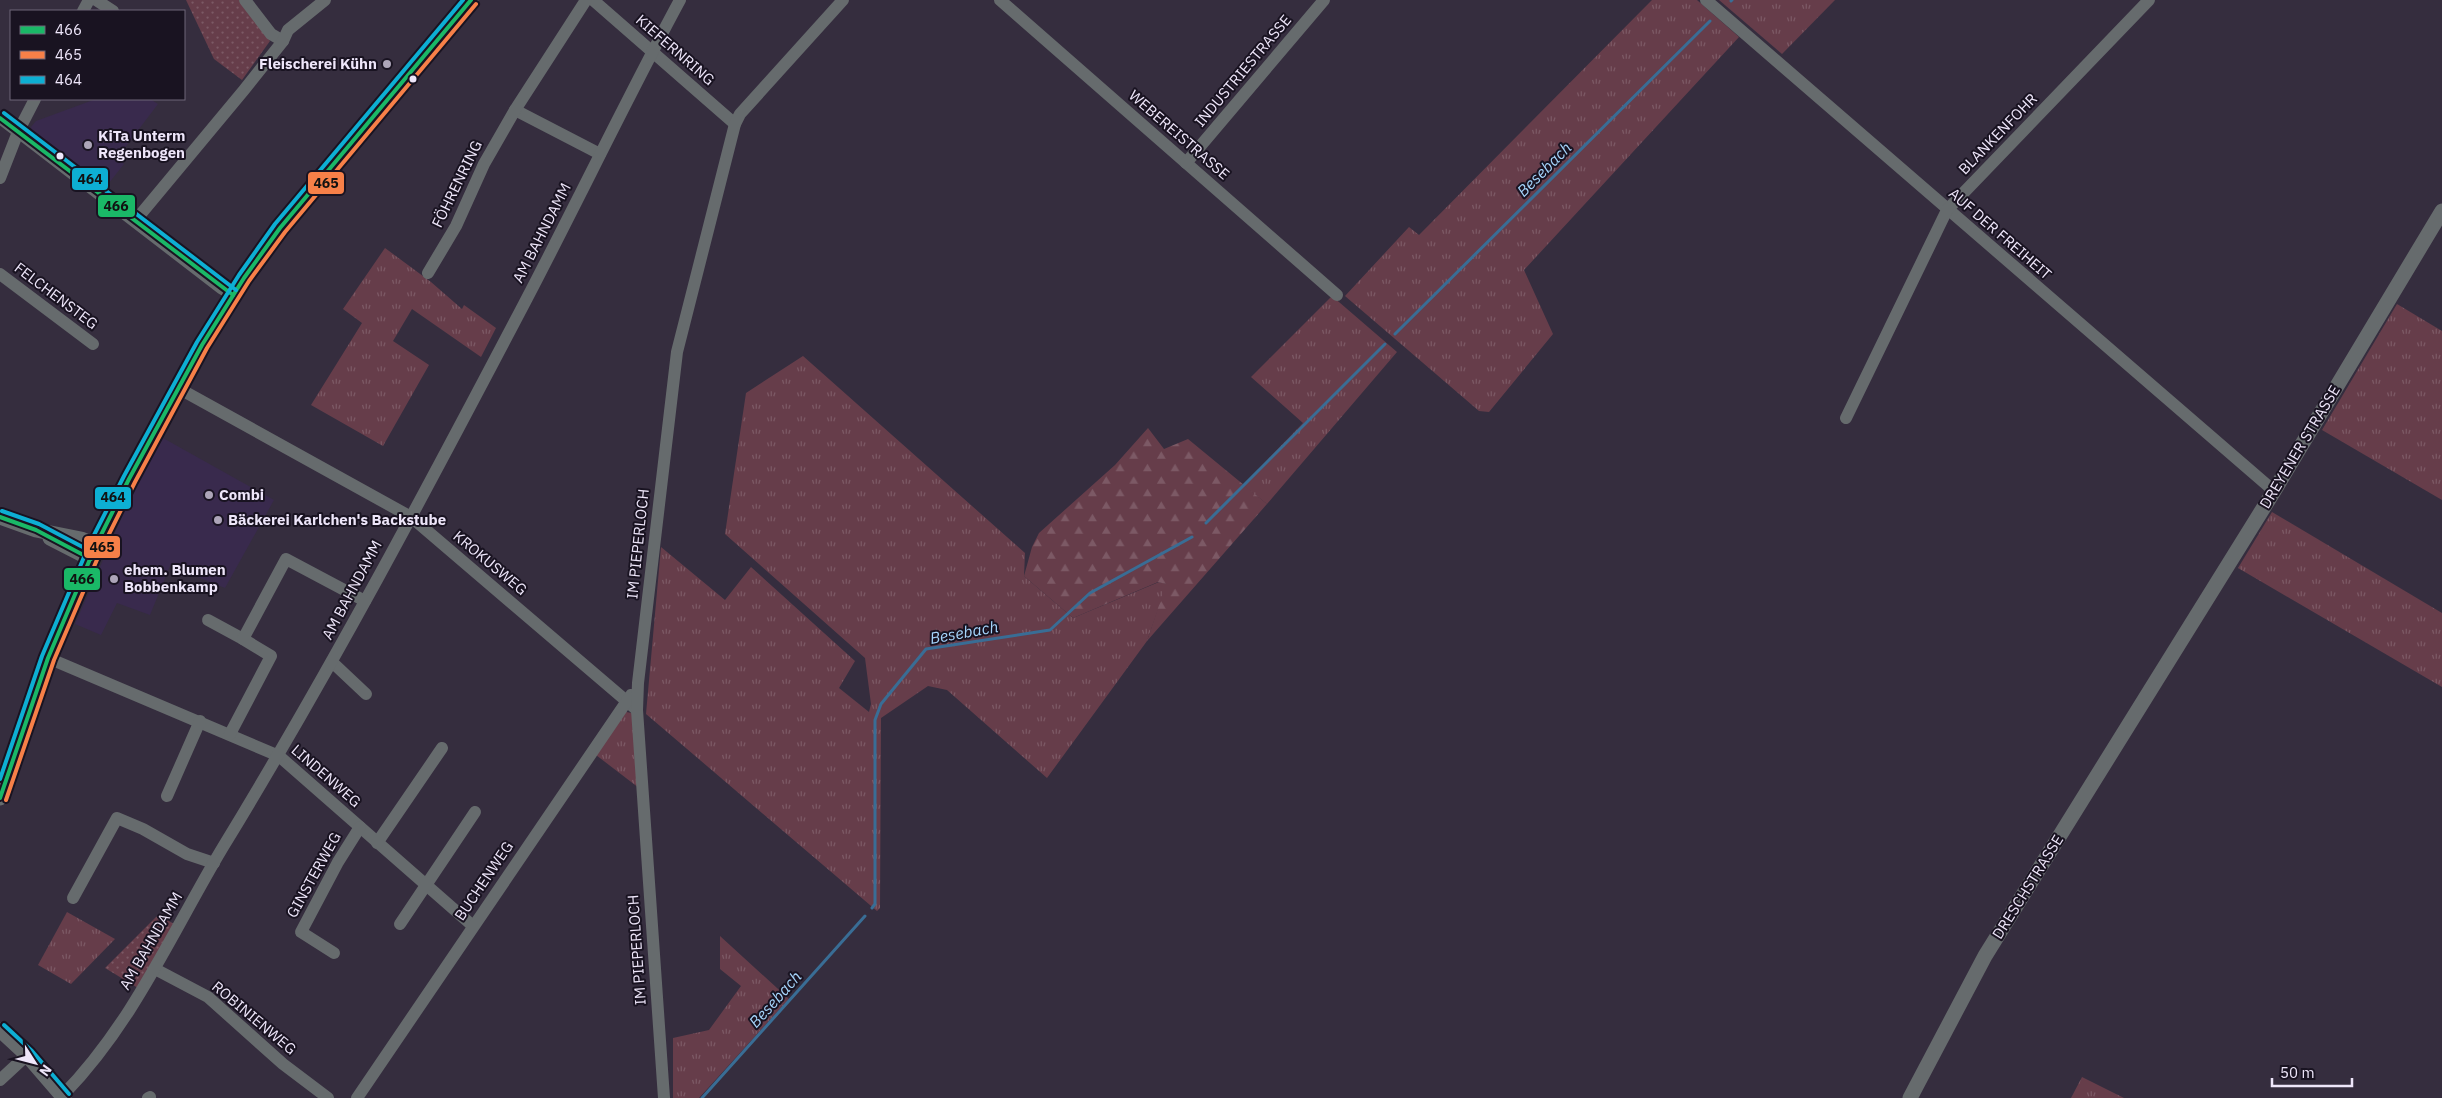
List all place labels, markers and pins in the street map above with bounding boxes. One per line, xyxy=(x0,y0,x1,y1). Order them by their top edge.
place label: Fleischerei Kühn xyxy=(259,54,377,73)
marker: Fleischerei Kühn xyxy=(381,58,393,70)
unlabelled marker xyxy=(408,74,418,84)
place label: KiTa Unterm Regenbogen xyxy=(98,126,185,162)
marker: KiTa Unterm Regenbogen xyxy=(82,139,94,151)
unlabelled marker xyxy=(55,151,65,161)
place label: Combi xyxy=(219,485,264,504)
marker: Combi xyxy=(203,489,215,501)
place label: Bäckerei Karlchen's Backstube xyxy=(228,510,446,529)
marker: Bäckerei Karlchen's Backstube xyxy=(212,514,224,526)
place label: ehem. Blumen Bobbenkamp xyxy=(124,560,226,596)
marker: ehem. Blumen Bobbenkamp xyxy=(108,573,120,585)

